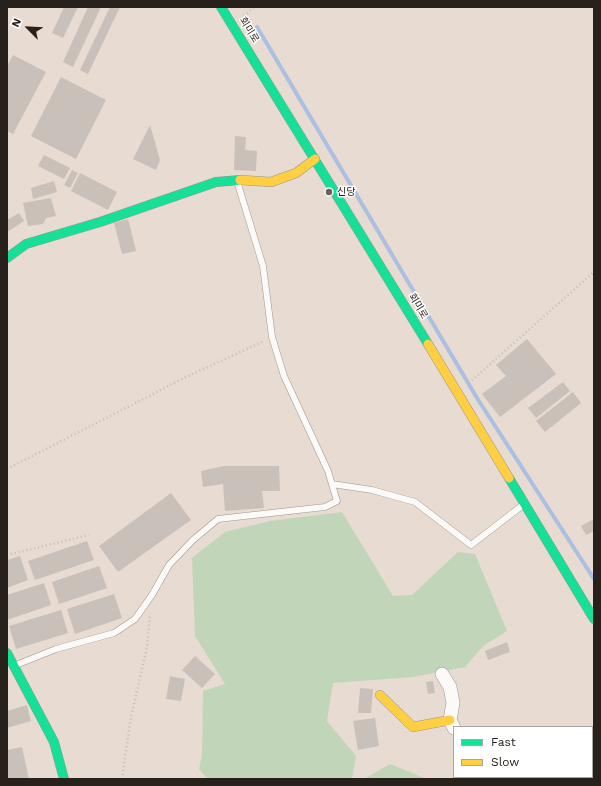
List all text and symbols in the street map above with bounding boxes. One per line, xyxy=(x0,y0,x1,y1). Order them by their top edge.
north arrow xyxy=(8,8,48,48)
street label: 회미로 xyxy=(237,15,261,45)
text: N xyxy=(9,17,24,29)
place label: 신당 xyxy=(337,186,355,198)
marker: 신당 xyxy=(324,187,334,197)
street label: 회미로 xyxy=(406,291,430,321)
legend xyxy=(453,726,593,778)
text: Fast xyxy=(491,735,516,749)
text: Slow xyxy=(491,755,519,769)

